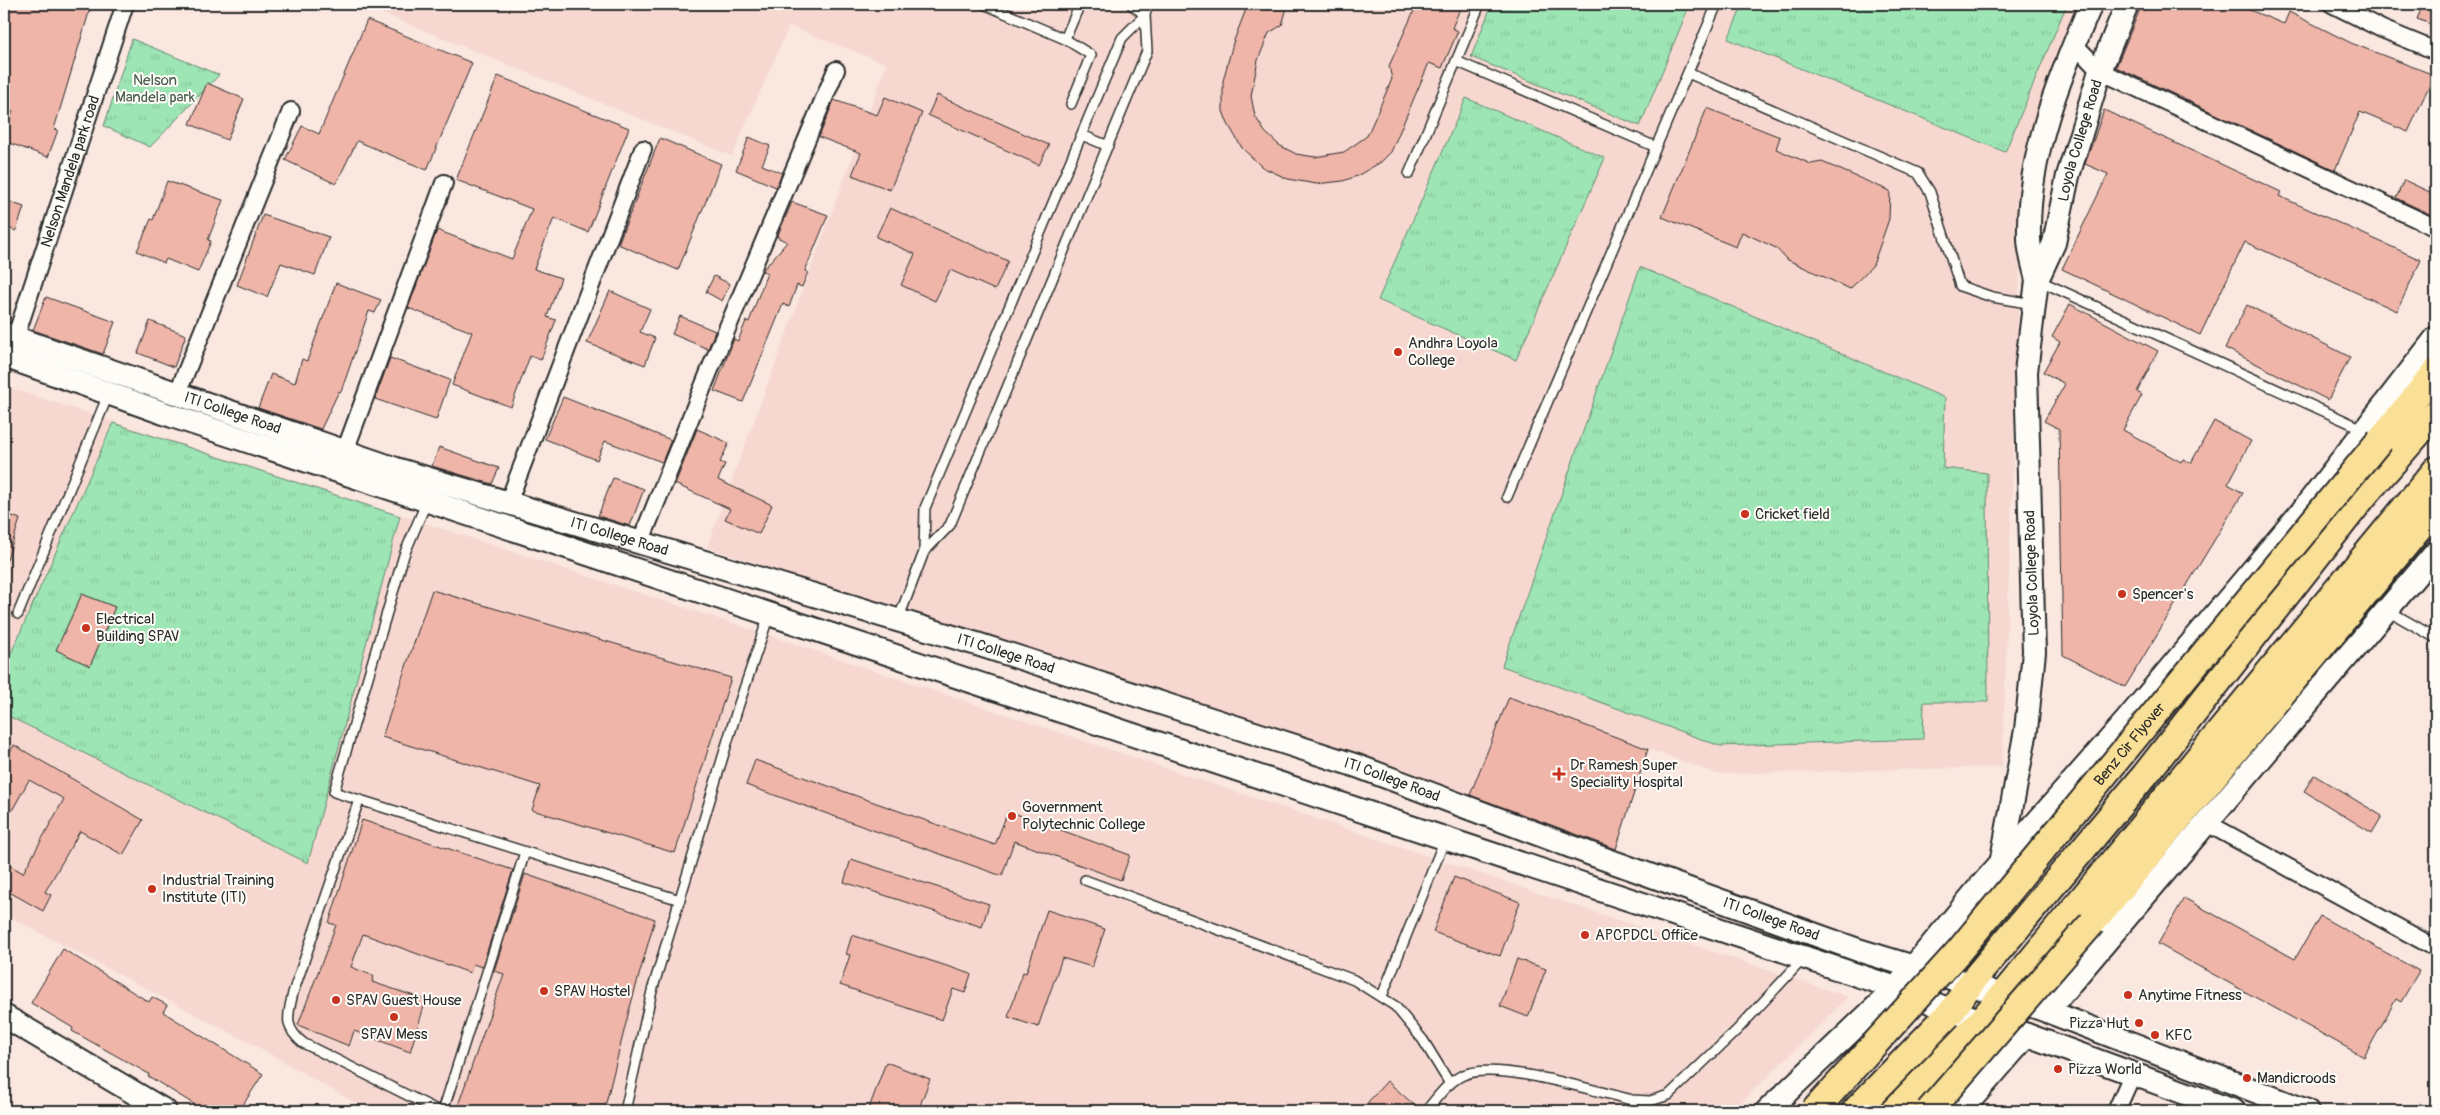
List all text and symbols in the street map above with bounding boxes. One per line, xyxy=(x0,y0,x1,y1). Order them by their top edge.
park label: Nelson Mandela park xyxy=(115,71,196,107)
street label: Loyola College Road xyxy=(2053,77,2106,203)
street label: Nelson Mandela park road xyxy=(36,93,104,250)
place label: Andhra Loyola College xyxy=(1408,334,1498,370)
marker: Andhra Loyola College xyxy=(1392,346,1404,358)
street label: ITI College Road xyxy=(182,387,284,438)
place label: Cricket field xyxy=(1755,505,1830,524)
marker: Cricket field xyxy=(1739,508,1751,520)
street label: Loyola College Road xyxy=(2020,510,2044,636)
street label: ITI College Road xyxy=(568,513,671,560)
place label: Spencer's xyxy=(2132,585,2194,604)
marker: Spencer's xyxy=(2116,588,2128,600)
place label: Electrical Building SPAV xyxy=(96,610,180,646)
marker: Electrical Building SPAV xyxy=(80,622,92,634)
street label: ITI College Road xyxy=(955,629,1057,678)
street label: Benz Cir Flyover xyxy=(2090,698,2170,790)
street label: ITI College Road xyxy=(1342,753,1443,806)
place label: Dr Ramesh Super Speciality Hospital xyxy=(1570,756,1683,792)
marker: Dr Ramesh Super Speciality Hospital xyxy=(1552,767,1566,781)
place label: Government Polytechnic College xyxy=(1022,798,1146,834)
marker: Government Polytechnic College xyxy=(1006,810,1018,822)
place label: Industrial Training Institute (ITI) xyxy=(162,871,274,907)
marker: Industrial Training Institute (ITI) xyxy=(146,883,158,895)
street label: ITI College Road xyxy=(1720,893,1822,945)
place label: APCPDCL Office xyxy=(1595,926,1699,945)
marker: APCPDCL Office xyxy=(1579,929,1591,941)
place label: SPAV Hostel xyxy=(554,982,631,1001)
marker: SPAV Hostel xyxy=(538,985,550,997)
place label: Anytime Fitness xyxy=(2138,986,2242,1005)
marker: Anytime Fitness xyxy=(2122,989,2134,1001)
place label: SPAV Guest House xyxy=(346,991,462,1010)
marker: SPAV Guest House xyxy=(330,994,342,1006)
marker: SPAV Mess xyxy=(388,1011,400,1023)
place label: Pizza Hut xyxy=(2069,1014,2130,1033)
marker: Pizza Hut xyxy=(2133,1017,2145,1029)
place label: SPAV Mess xyxy=(360,1025,428,1044)
place label: KFC xyxy=(2165,1026,2192,1045)
marker: KFC xyxy=(2149,1029,2161,1041)
place label: Pizza World xyxy=(2068,1060,2142,1079)
marker: Pizza World xyxy=(2052,1063,2064,1075)
place label: Mandicroods xyxy=(2257,1069,2336,1088)
marker: Mandicroods xyxy=(2241,1072,2253,1084)

